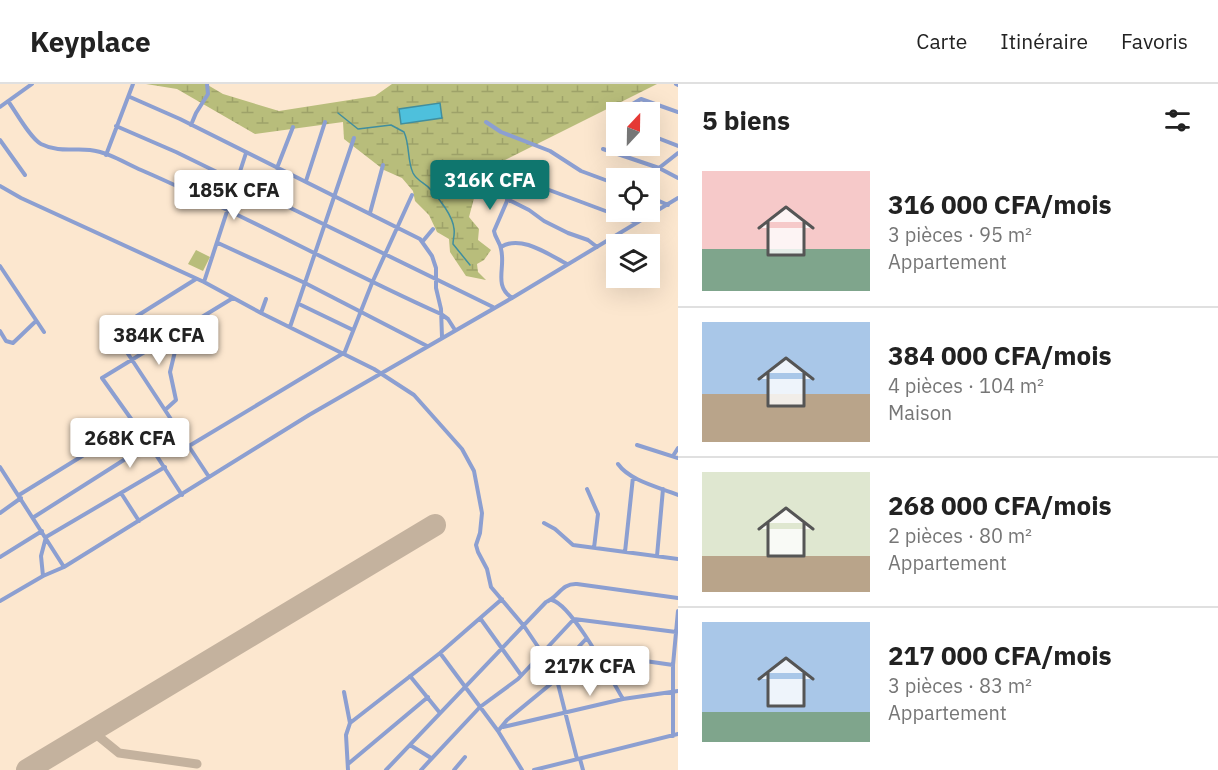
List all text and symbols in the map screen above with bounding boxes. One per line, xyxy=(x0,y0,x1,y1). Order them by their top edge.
text: Keyplace xyxy=(30,23,151,60)
text: Carte xyxy=(916,27,967,55)
text: Itinéraire xyxy=(1000,27,1088,55)
text: Favoris xyxy=(1121,27,1188,55)
north arrow xyxy=(606,102,660,156)
map controls xyxy=(606,102,660,288)
text: 5 biens xyxy=(702,103,790,137)
icon: filters xyxy=(1161,104,1194,137)
pin: 316K CFA xyxy=(428,160,552,211)
text: 316K CFA xyxy=(444,166,536,193)
button: locate xyxy=(606,168,660,222)
pin: 185K CFA xyxy=(172,170,296,221)
text: 185K CFA xyxy=(188,176,280,203)
text: 316 000 CFA/mois xyxy=(888,187,1112,221)
icon: home xyxy=(750,195,822,267)
text: 3 pièces · 95 m² xyxy=(888,221,1032,248)
button: layers xyxy=(606,234,660,288)
text: Appartement xyxy=(888,248,1007,275)
pin: 384K CFA xyxy=(97,315,221,366)
text: 384K CFA xyxy=(113,321,205,348)
text: 384 000 CFA/mois xyxy=(888,338,1112,372)
icon: home xyxy=(750,346,822,418)
text: 4 pièces · 104 m² xyxy=(888,372,1044,399)
text: Maison xyxy=(888,399,952,426)
pin: 268K CFA xyxy=(68,418,192,469)
text: 268K CFA xyxy=(84,424,176,451)
text: 268 000 CFA/mois xyxy=(888,488,1112,522)
icon: home xyxy=(750,496,822,568)
text: 2 pièces · 80 m² xyxy=(888,522,1032,549)
text: Appartement xyxy=(888,549,1007,576)
text: 217 000 CFA/mois xyxy=(888,638,1112,672)
pin: 217K CFA xyxy=(528,646,652,697)
icon: home xyxy=(750,646,822,718)
text: 217K CFA xyxy=(544,652,636,679)
text: 3 pièces · 83 m² xyxy=(888,672,1032,699)
text: Appartement xyxy=(888,699,1007,726)

